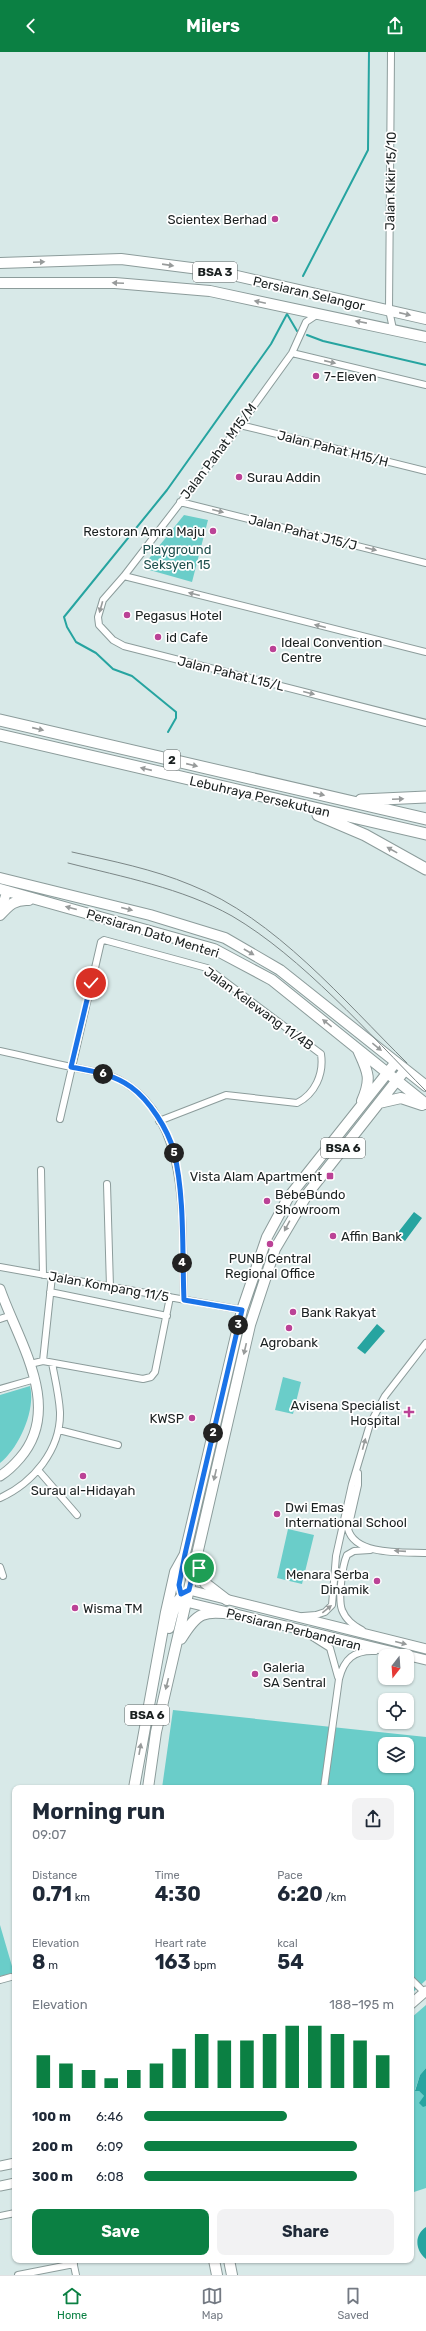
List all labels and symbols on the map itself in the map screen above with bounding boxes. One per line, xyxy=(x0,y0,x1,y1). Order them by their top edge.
street label: Jalan Kikir 15/10 xyxy=(382,132,399,230)
place label: Scientex Berhad xyxy=(167,212,267,227)
marker: Scientex Berhad xyxy=(270,214,280,224)
one-way arrow xyxy=(33,259,46,265)
one-way arrow xyxy=(162,262,175,268)
road number: BSA 3 xyxy=(193,262,237,282)
street label: Persiaran Selangor xyxy=(251,273,366,315)
one-way arrow xyxy=(111,280,124,286)
one-way arrow xyxy=(254,298,266,304)
one-way arrow xyxy=(399,312,411,318)
one-way arrow xyxy=(354,319,367,325)
one-way arrow xyxy=(324,359,336,365)
place label: 7-Eleven xyxy=(324,369,377,384)
marker: 7-Eleven xyxy=(311,371,321,381)
street label: Jalan Pahat M15/M xyxy=(177,400,259,502)
street label: Jalan Pahat H15/H xyxy=(276,427,390,470)
place label: Surau Addin xyxy=(247,470,321,485)
marker: Surau Addin xyxy=(234,472,244,482)
one-way arrow xyxy=(212,509,224,515)
street label: Jalan Pahat J15/J xyxy=(247,512,359,553)
place label: Restoran Amra Maju xyxy=(83,524,205,539)
marker: Restoran Amra Maju xyxy=(208,526,218,536)
park label: Playground Seksyen 15 xyxy=(143,542,211,572)
one-way arrow xyxy=(366,546,378,552)
one-way arrow xyxy=(188,591,200,597)
one-way arrow xyxy=(97,600,103,613)
place label: Pegasus Hotel xyxy=(135,608,222,624)
marker: Pegasus Hotel xyxy=(122,610,132,620)
one-way arrow xyxy=(314,623,326,629)
place label: id Cafe xyxy=(166,630,208,645)
marker: id Cafe xyxy=(153,632,163,642)
place label: Ideal Convention Centre xyxy=(281,635,382,665)
marker: Ideal Convention Centre xyxy=(268,644,278,654)
street label: Jalan Pahat L15/L xyxy=(176,653,286,694)
one-way arrow xyxy=(303,690,315,696)
one-way arrow xyxy=(32,726,44,732)
road number: 2 xyxy=(164,750,180,770)
one-way arrow xyxy=(186,762,198,768)
one-way arrow xyxy=(140,766,152,772)
street label: Lebuhraya Persekutuan xyxy=(188,773,332,820)
one-way arrow xyxy=(313,791,325,797)
one-way arrow xyxy=(392,795,404,802)
one-way arrow xyxy=(386,847,398,854)
one-way arrow xyxy=(65,905,77,911)
street label: Persiaran Dato Menteri xyxy=(85,906,221,961)
one-way arrow xyxy=(121,907,134,913)
one-way arrow xyxy=(243,949,255,956)
street label: Jalan Kelewang 11/4B xyxy=(201,964,316,1054)
pin xyxy=(74,966,108,1000)
one-way arrow xyxy=(321,1019,332,1028)
one-way arrow xyxy=(372,1043,382,1052)
pin: 6 xyxy=(93,1064,113,1084)
road number: BSA 6 xyxy=(321,1138,365,1158)
pin: 5 xyxy=(164,1143,184,1163)
place label: Vista Alam Apartment xyxy=(190,1169,322,1184)
marker: Vista Alam Apartment xyxy=(325,1171,335,1181)
place label: BebeBundo Showroom xyxy=(275,1187,346,1217)
marker: BebeBundo Showroom xyxy=(262,1196,272,1206)
one-way arrow xyxy=(284,1221,290,1232)
place label: Affin Bank xyxy=(341,1229,402,1244)
marker: Affin Bank xyxy=(328,1231,338,1241)
marker: PUNB Central Regional Office xyxy=(265,1239,275,1249)
place label: PUNB Central Regional Office xyxy=(225,1251,315,1282)
pin: 4 xyxy=(172,1253,192,1273)
street label: Jalan Kompang 11/5 xyxy=(47,1269,171,1306)
place label: Bank Rakyat xyxy=(301,1305,376,1320)
marker: Bank Rakyat xyxy=(288,1307,298,1317)
pin: 3 xyxy=(228,1315,248,1335)
marker: Agrobank xyxy=(284,1323,294,1333)
place label: Agrobank xyxy=(260,1335,318,1351)
one-way arrow xyxy=(241,1343,247,1355)
place label: Avisena Specialist Hospital xyxy=(291,1398,400,1428)
marker: Avisena Specialist Hospital xyxy=(403,1406,415,1418)
place label: KWSP xyxy=(149,1411,184,1426)
marker: KWSP xyxy=(187,1413,197,1423)
pin: 2 xyxy=(203,1423,223,1443)
one-way arrow xyxy=(361,1438,367,1450)
one-way arrow xyxy=(212,1469,218,1482)
marker: Surau al-Hidayah xyxy=(78,1471,88,1481)
place label: Surau al-Hidayah xyxy=(31,1483,135,1498)
place label: Dwi Emas International School xyxy=(285,1500,407,1530)
marker: Dwi Emas International School xyxy=(272,1509,282,1519)
one-way arrow xyxy=(394,1548,406,1555)
pin xyxy=(182,1551,216,1585)
place label: Menara Serba Dinamik xyxy=(286,1567,369,1597)
marker: Menara Serba Dinamik xyxy=(372,1576,382,1586)
place label: Wisma TM xyxy=(83,1601,143,1616)
marker: Wisma TM xyxy=(70,1603,80,1613)
street label: Persiaran Perbandaran xyxy=(225,1605,363,1654)
one-way arrow xyxy=(321,1605,332,1614)
one-way arrow xyxy=(394,1641,407,1647)
north arrow xyxy=(378,1649,414,1685)
place label: Galeria SA Sentral xyxy=(263,1660,326,1690)
marker: Galeria SA Sentral xyxy=(250,1669,260,1679)
one-way arrow xyxy=(164,1678,170,1690)
road number: BSA 6 xyxy=(125,1705,169,1725)
one-way arrow xyxy=(138,1743,144,1756)

